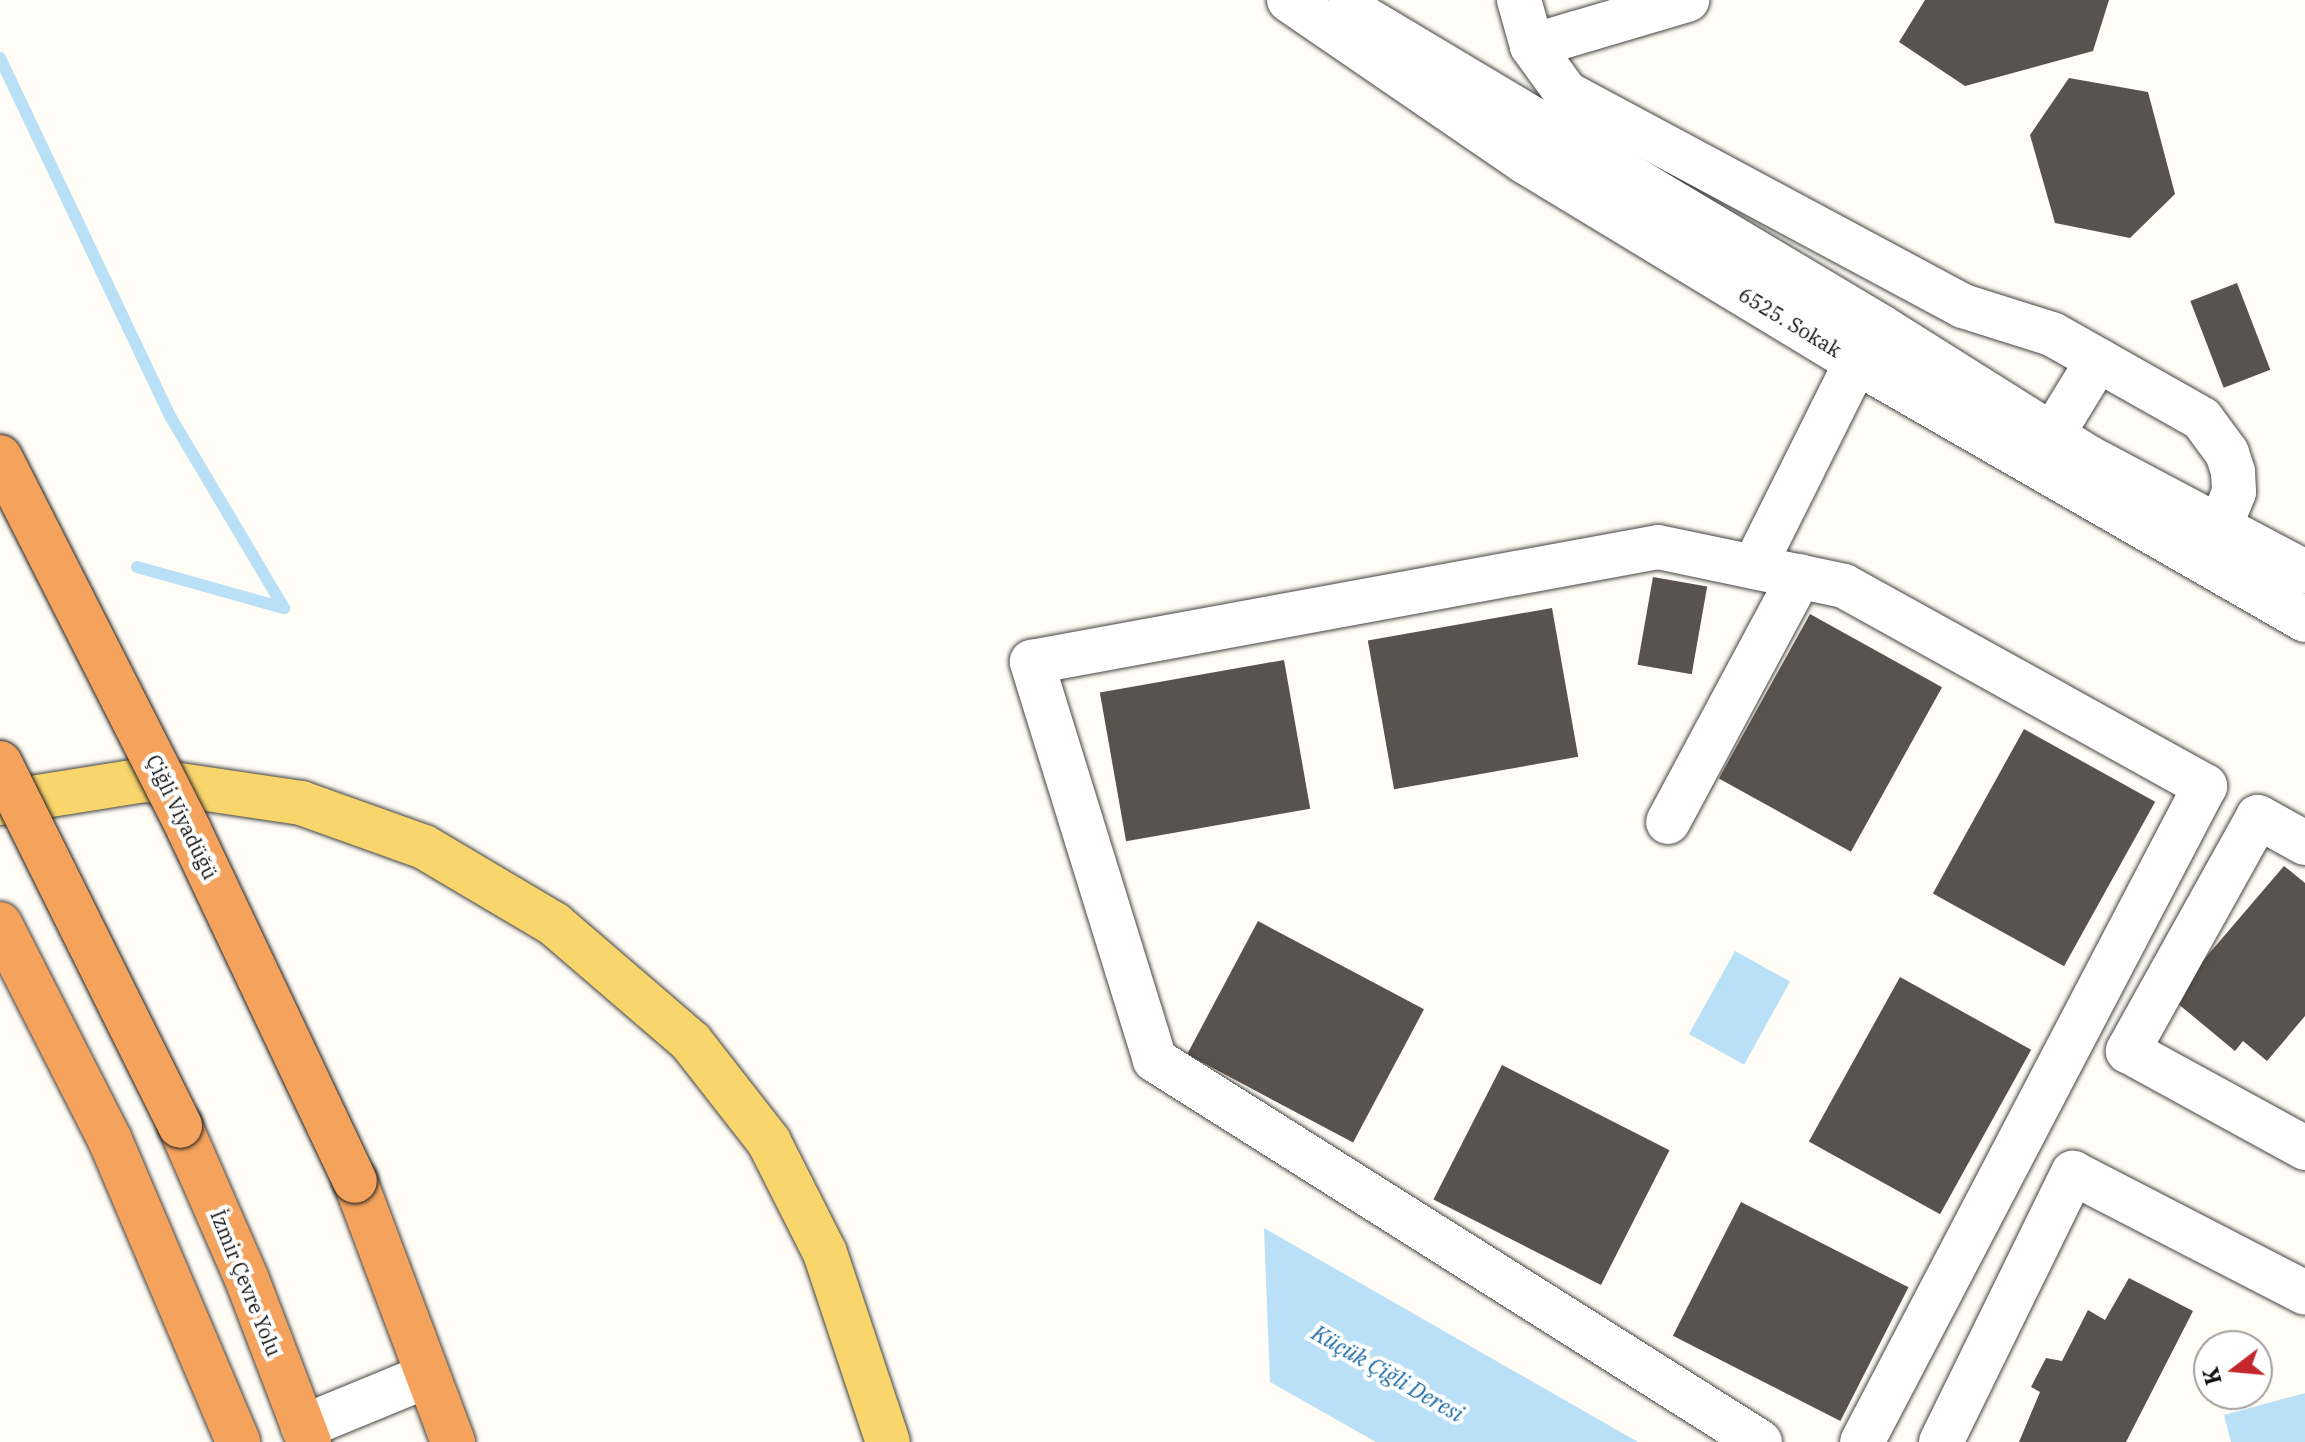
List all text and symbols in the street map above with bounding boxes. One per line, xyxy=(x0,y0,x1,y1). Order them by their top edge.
street label: 6525. Sokak xyxy=(1734,282,1846,362)
street label: Çiğli Viyadüğü xyxy=(142,751,222,883)
street label: İzmir Çevre Yolu xyxy=(206,1207,286,1359)
water label: Küçük Çiğli Deresi xyxy=(1308,1319,1468,1427)
north arrow xyxy=(2193,1330,2273,1410)
text: K xyxy=(2195,1364,2228,1388)

